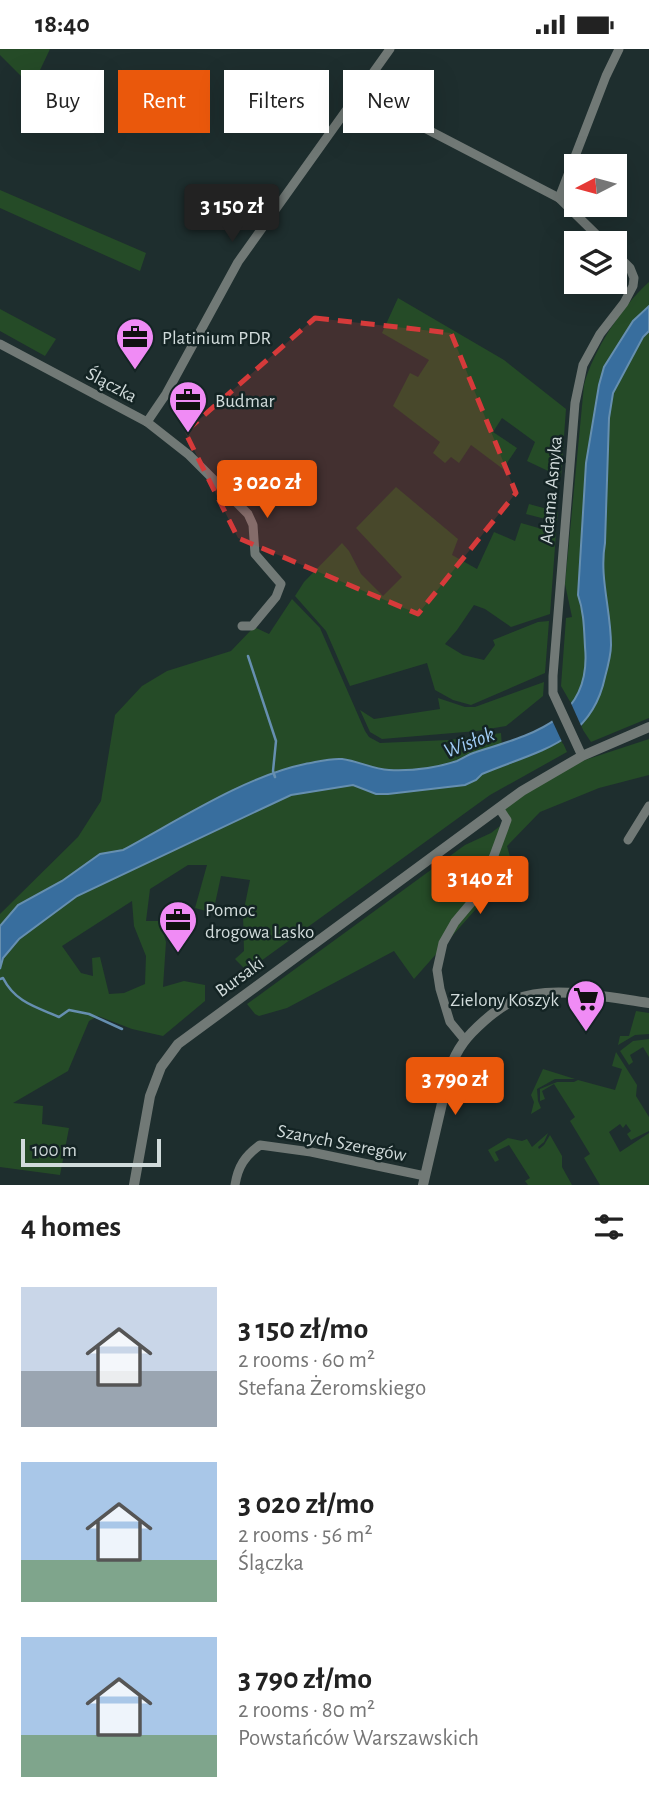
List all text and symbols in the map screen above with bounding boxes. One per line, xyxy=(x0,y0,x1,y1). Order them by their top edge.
text: 18:40 xyxy=(35,11,90,37)
chip: Buy xyxy=(21,70,104,133)
chip: Rent xyxy=(118,70,210,133)
chip: Filters xyxy=(224,70,329,133)
chip: New xyxy=(343,70,434,133)
north arrow xyxy=(564,154,626,217)
map controls xyxy=(564,154,627,294)
pin: 3 150 zł xyxy=(160,185,304,244)
text: 3 150 zł xyxy=(200,195,264,218)
button: layers xyxy=(564,231,627,294)
office icon: Platinium PDR xyxy=(114,316,156,371)
place label: Platinium PDR xyxy=(162,329,271,348)
street label: Ślączka xyxy=(83,362,141,407)
office icon: Budmar xyxy=(167,379,209,434)
place label: Budmar xyxy=(215,392,275,411)
street label: Adama Asnyka xyxy=(537,435,566,545)
pin: 3 020 zł xyxy=(195,461,339,520)
text: 3 020 zł xyxy=(233,471,301,494)
water label: Wisłok xyxy=(441,723,498,762)
pin: 3 140 zł xyxy=(408,857,552,916)
text: 3 140 zł xyxy=(447,867,513,890)
office icon: Pomoc drogowa Lasko xyxy=(157,899,199,954)
place label: Pomoc drogowa Lasko xyxy=(205,901,314,942)
street label: Bursaki xyxy=(212,953,268,1001)
supermarket icon: Zielony Koszyk xyxy=(565,978,607,1033)
place label: Zielony Koszyk xyxy=(450,991,559,1010)
pin: 3 790 zł xyxy=(383,1058,527,1117)
text: 3 790 zł xyxy=(422,1068,488,1091)
street label: Szarych Szeregów xyxy=(276,1122,408,1165)
scale bar xyxy=(21,1136,161,1168)
text: 100 m xyxy=(32,1141,77,1160)
icon: filters xyxy=(590,1208,628,1246)
text: 4 homes xyxy=(21,1212,121,1242)
text: 3 150 zł/mo xyxy=(238,1314,368,1344)
icon: home xyxy=(77,1315,161,1399)
text: 2 rooms · 60 m² xyxy=(238,1349,375,1372)
text: Stefana Żeromskiego xyxy=(238,1377,426,1400)
text: 3 020 zł/mo xyxy=(238,1489,374,1519)
icon: home xyxy=(77,1490,161,1574)
text: 2 rooms · 56 m² xyxy=(238,1524,372,1547)
text: Ślączka xyxy=(238,1552,304,1575)
text: 3 790 zł/mo xyxy=(238,1664,372,1694)
icon: home xyxy=(77,1665,161,1749)
text: 2 rooms · 80 m² xyxy=(238,1699,375,1722)
text: Powstańców Warszawskich xyxy=(238,1727,479,1750)

